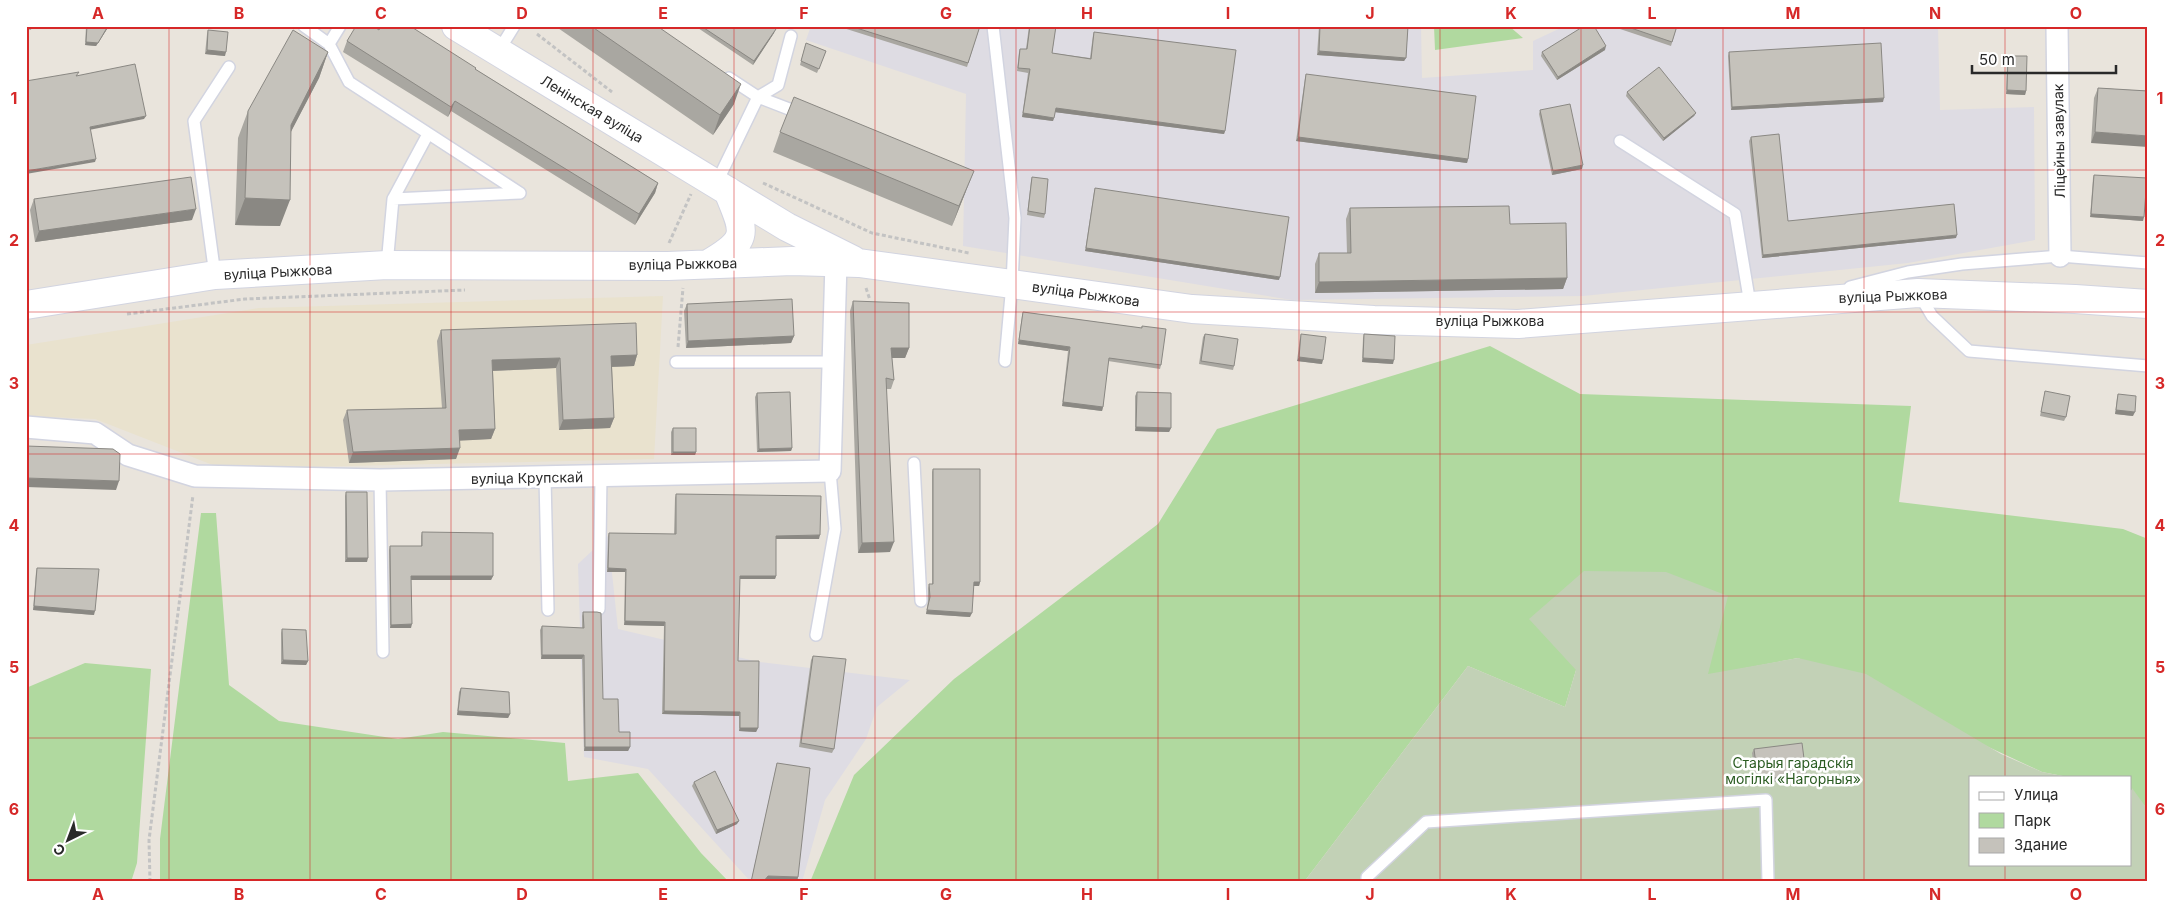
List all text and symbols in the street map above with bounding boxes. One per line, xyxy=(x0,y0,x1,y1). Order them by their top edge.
text: A xyxy=(92,3,104,23)
text: B xyxy=(234,3,244,23)
text: C xyxy=(375,3,387,23)
text: D xyxy=(516,3,528,23)
text: E xyxy=(658,3,668,23)
text: F xyxy=(799,3,809,23)
text: G xyxy=(940,3,952,23)
text: H xyxy=(1081,3,1093,23)
text: I xyxy=(1226,3,1230,23)
text: J xyxy=(1365,3,1375,23)
text: K xyxy=(1505,3,1517,23)
text: L xyxy=(1647,3,1657,23)
text: M xyxy=(1786,3,1800,23)
text: N xyxy=(1929,3,1941,23)
text: O xyxy=(2070,3,2082,23)
scale bar xyxy=(1972,42,2115,74)
text: 50 m xyxy=(1979,50,2015,69)
street label: Ленінская вуліца xyxy=(538,71,647,146)
street label: Ліцейны завулак xyxy=(2049,83,2068,198)
text: 1 xyxy=(11,88,17,108)
text: 1 xyxy=(2157,88,2163,108)
text: 2 xyxy=(9,230,19,250)
text: 2 xyxy=(2155,230,2165,250)
street label: вуліца Рыжкова xyxy=(628,254,738,273)
street label: вуліца Рыжкова xyxy=(223,260,333,283)
street label: вуліца Рыжкова xyxy=(1031,278,1141,309)
street label: вуліца Рыжкова xyxy=(1838,285,1948,306)
street label: вуліца Рыжкова xyxy=(1436,312,1544,329)
text: 3 xyxy=(9,373,19,393)
text: 3 xyxy=(2155,373,2165,393)
street label: вуліца Крупскай xyxy=(471,468,583,487)
text: 4 xyxy=(9,515,20,535)
text: 4 xyxy=(2155,515,2166,535)
text: 5 xyxy=(9,657,19,677)
text: 5 xyxy=(2155,657,2165,677)
park label: Старыя гарадскія могілкі «Нагорныя» xyxy=(1725,754,1861,787)
legend xyxy=(1969,776,2132,866)
text: Улица xyxy=(2014,785,2058,804)
text: 6 xyxy=(9,799,19,819)
text: 6 xyxy=(2155,799,2165,819)
text: Парк xyxy=(2014,811,2051,830)
north arrow xyxy=(42,816,92,866)
text: Здание xyxy=(2014,835,2068,854)
text: С xyxy=(49,840,69,860)
text: A xyxy=(92,884,104,904)
text: B xyxy=(234,884,244,904)
text: C xyxy=(375,884,387,904)
text: D xyxy=(516,884,528,904)
text: E xyxy=(658,884,668,904)
text: F xyxy=(799,884,809,904)
text: G xyxy=(940,884,952,904)
text: H xyxy=(1081,884,1093,904)
text: I xyxy=(1226,884,1230,904)
text: J xyxy=(1365,884,1375,904)
text: K xyxy=(1505,884,1517,904)
text: L xyxy=(1647,884,1657,904)
text: M xyxy=(1786,884,1800,904)
text: N xyxy=(1929,884,1941,904)
text: O xyxy=(2070,884,2082,904)

